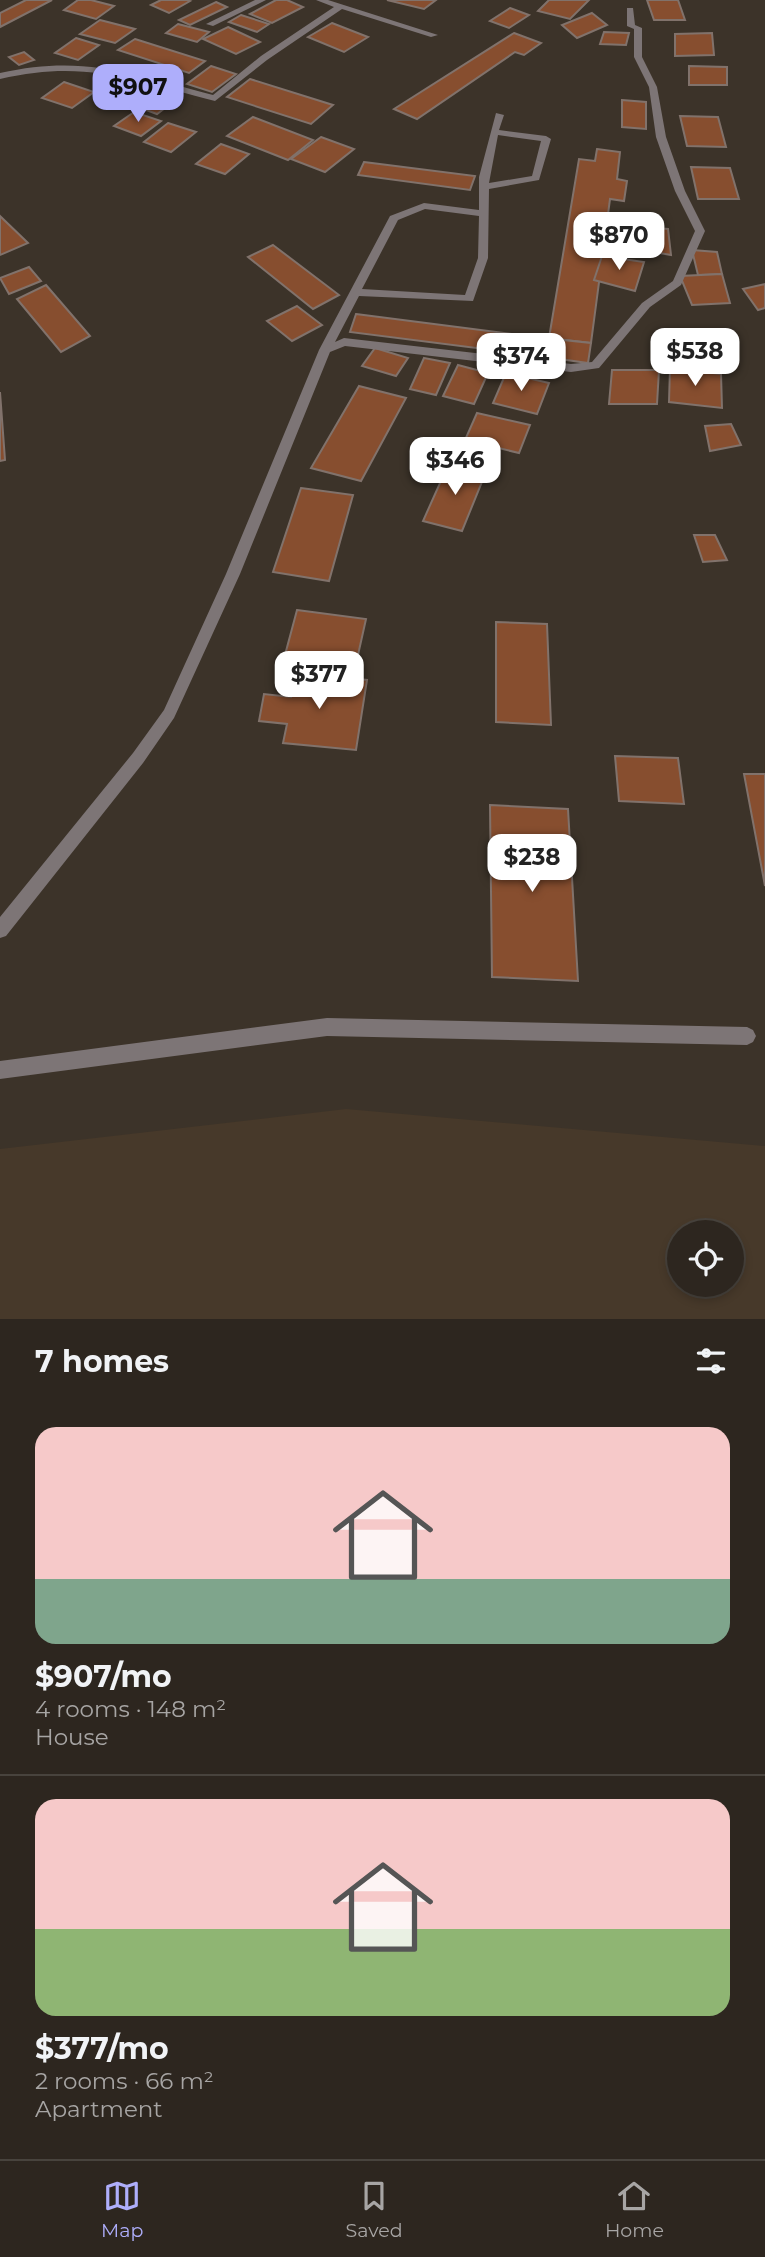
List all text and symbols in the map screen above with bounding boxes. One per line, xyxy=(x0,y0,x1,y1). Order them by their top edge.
pin: $907 xyxy=(97,64,179,124)
text: $907 xyxy=(109,73,167,101)
pin: $870 xyxy=(578,212,660,272)
text: $870 xyxy=(589,221,649,249)
pin: $538 xyxy=(654,328,736,388)
pin: $374 xyxy=(480,334,562,393)
text: $538 xyxy=(666,337,724,365)
text: $374 xyxy=(493,342,549,370)
pin: $346 xyxy=(414,438,496,497)
text: $346 xyxy=(426,446,484,474)
pin: $377 xyxy=(278,652,360,711)
text: $377 xyxy=(291,660,347,688)
pin: $238 xyxy=(491,834,573,894)
text: $238 xyxy=(503,843,561,871)
map controls xyxy=(667,1220,744,1297)
button: locate xyxy=(667,1220,744,1297)
icon: filters xyxy=(692,1342,730,1380)
text: 7 homes xyxy=(35,1343,169,1380)
icon: home xyxy=(320,1472,446,1598)
text: $907/mo xyxy=(35,1658,172,1695)
text: 4 rooms · 148 m² xyxy=(35,1695,226,1723)
text: House xyxy=(35,1723,109,1751)
icon: home xyxy=(320,1844,446,1970)
text: $377/mo xyxy=(35,2030,169,2067)
text: 2 rooms · 66 m² xyxy=(35,2067,214,2095)
text: Apartment xyxy=(35,2095,163,2123)
tab: Map xyxy=(101,2177,143,2242)
tab: Saved xyxy=(346,2177,403,2242)
tab: Home xyxy=(605,2177,664,2242)

